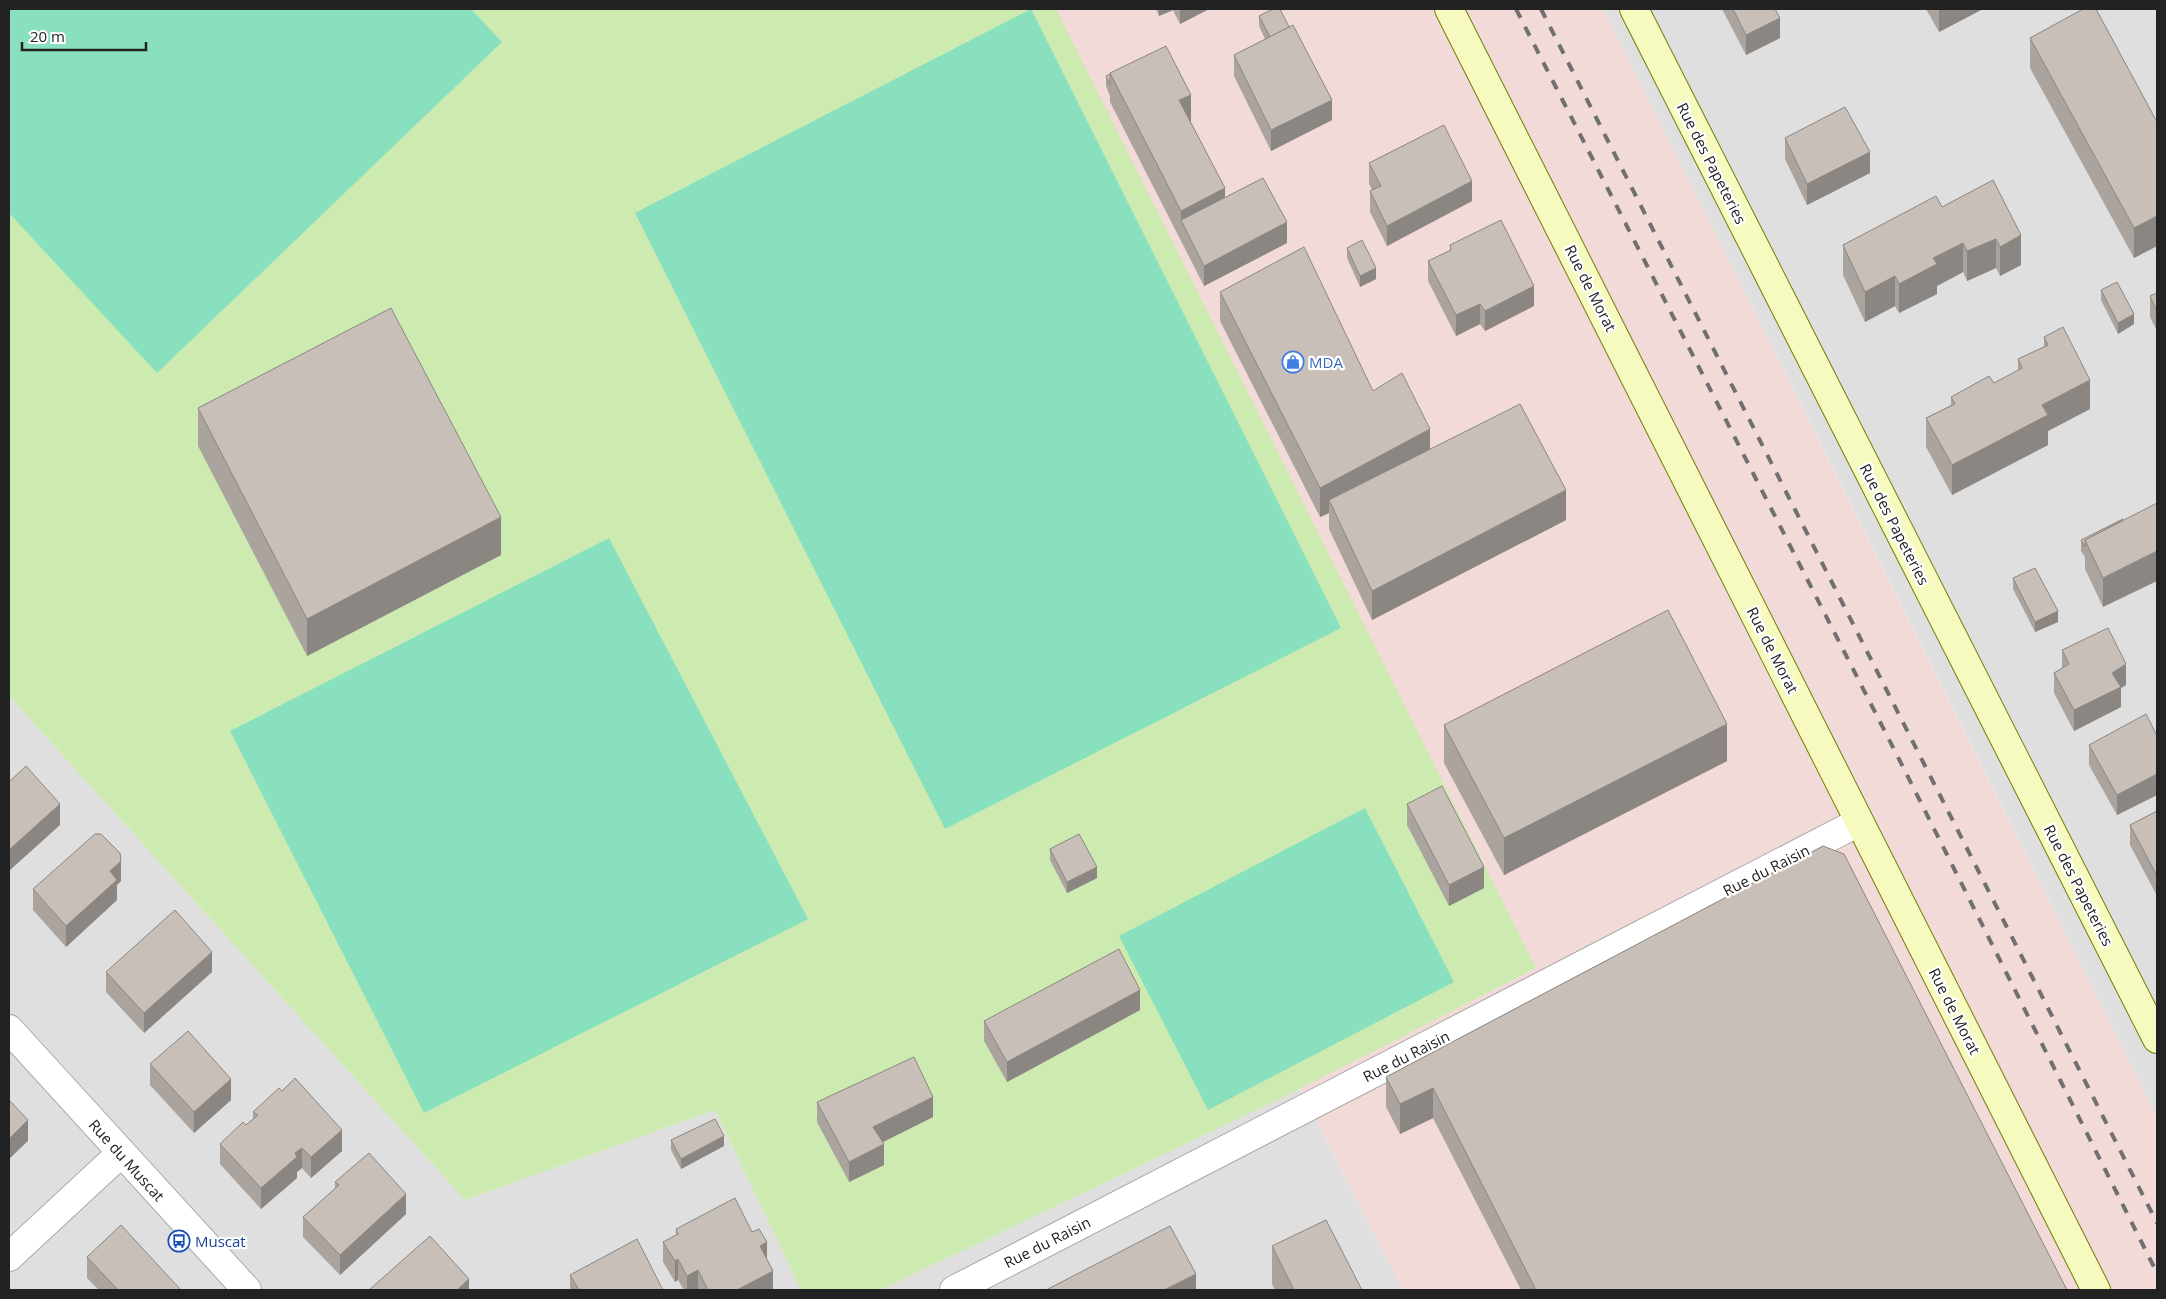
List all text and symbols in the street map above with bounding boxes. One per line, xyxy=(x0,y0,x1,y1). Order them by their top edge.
scale bar xyxy=(22,20,146,52)
text: 20 m xyxy=(30,26,65,46)
street label: Rue des Papeteries xyxy=(1673,99,1751,227)
street label: Rue de Morat xyxy=(1561,241,1621,335)
shop icon: MDA xyxy=(1281,350,1305,374)
place label: MDA xyxy=(1309,352,1343,372)
street label: Rue des Papeteries xyxy=(1856,460,1934,588)
street label: Rue de Morat xyxy=(1743,603,1803,697)
street label: Rue des Papeteries xyxy=(2040,821,2118,949)
street label: Rue du Raisin xyxy=(1719,840,1813,900)
street label: Rue de Morat xyxy=(1925,964,1985,1058)
street label: Rue du Raisin xyxy=(1359,1026,1453,1086)
street label: Rue du Muscat xyxy=(85,1115,169,1205)
street label: Rue du Raisin xyxy=(1000,1212,1094,1272)
bus stop icon: Muscat xyxy=(167,1229,191,1253)
place label: Muscat xyxy=(195,1231,246,1251)

